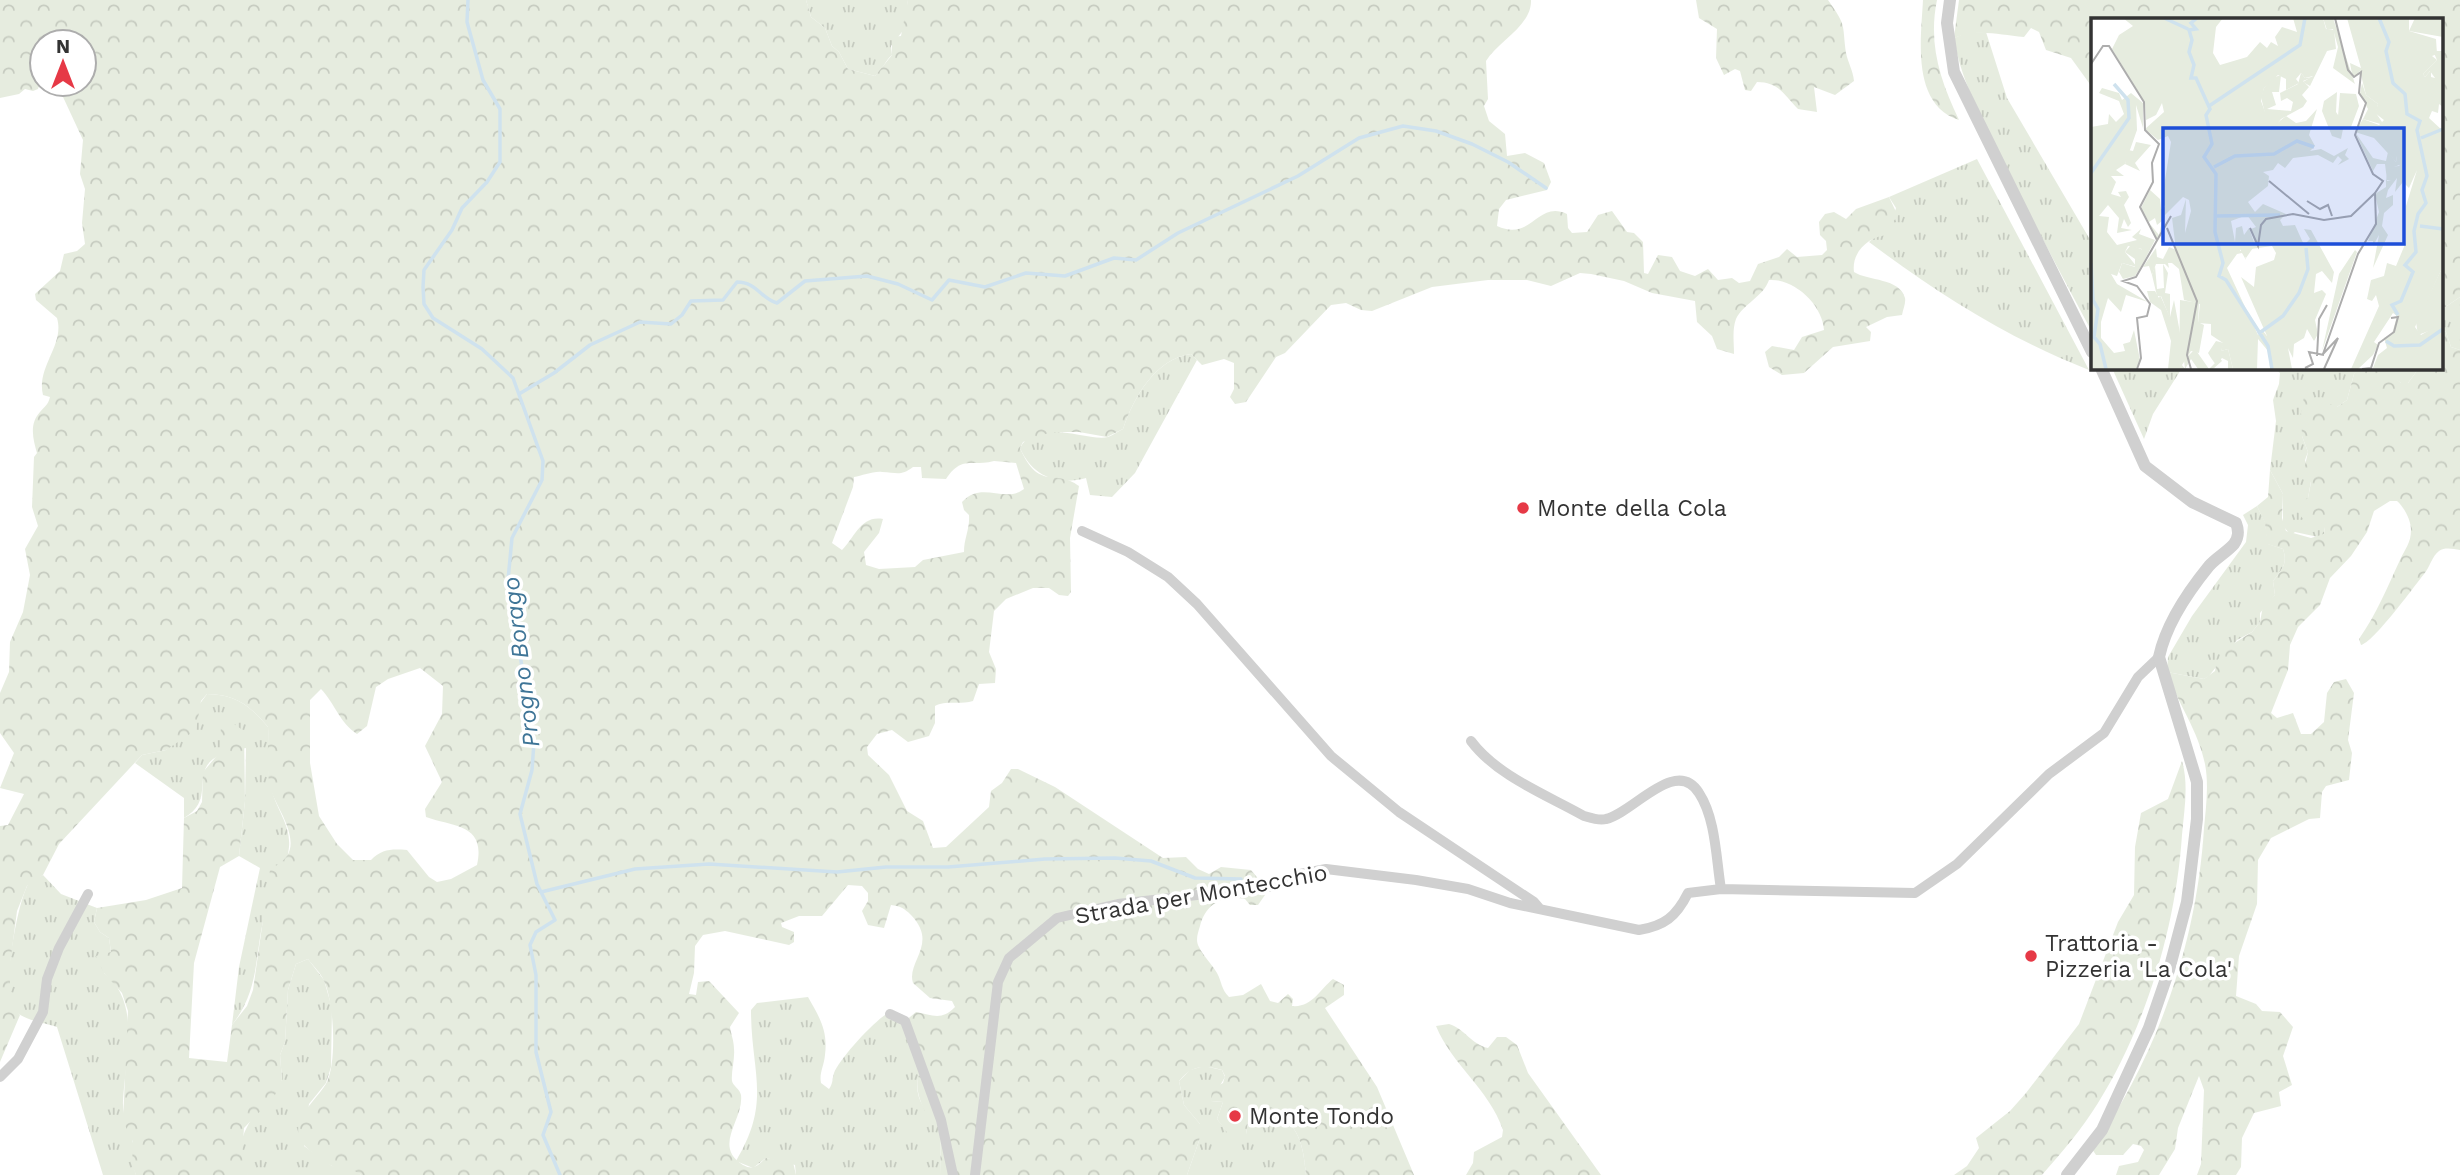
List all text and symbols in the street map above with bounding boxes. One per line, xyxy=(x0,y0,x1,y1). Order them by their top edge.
inset map xyxy=(2091,18,2442,369)
north arrow xyxy=(28,28,98,98)
text: N xyxy=(56,35,70,58)
place label: Monte della Cola xyxy=(1537,495,1727,522)
marker: Monte della Cola xyxy=(1515,500,1531,516)
water label: Progno Borago xyxy=(497,575,545,749)
street label: Strada per Montecchio xyxy=(1073,859,1329,930)
place label: Trattoria - Pizzeria 'La Cola' xyxy=(2045,930,2232,983)
marker: Trattoria - Pizzeria 'La Cola' xyxy=(2023,948,2039,964)
place label: Monte Tondo xyxy=(1249,1103,1394,1130)
marker: Monte Tondo xyxy=(1227,1108,1243,1124)

